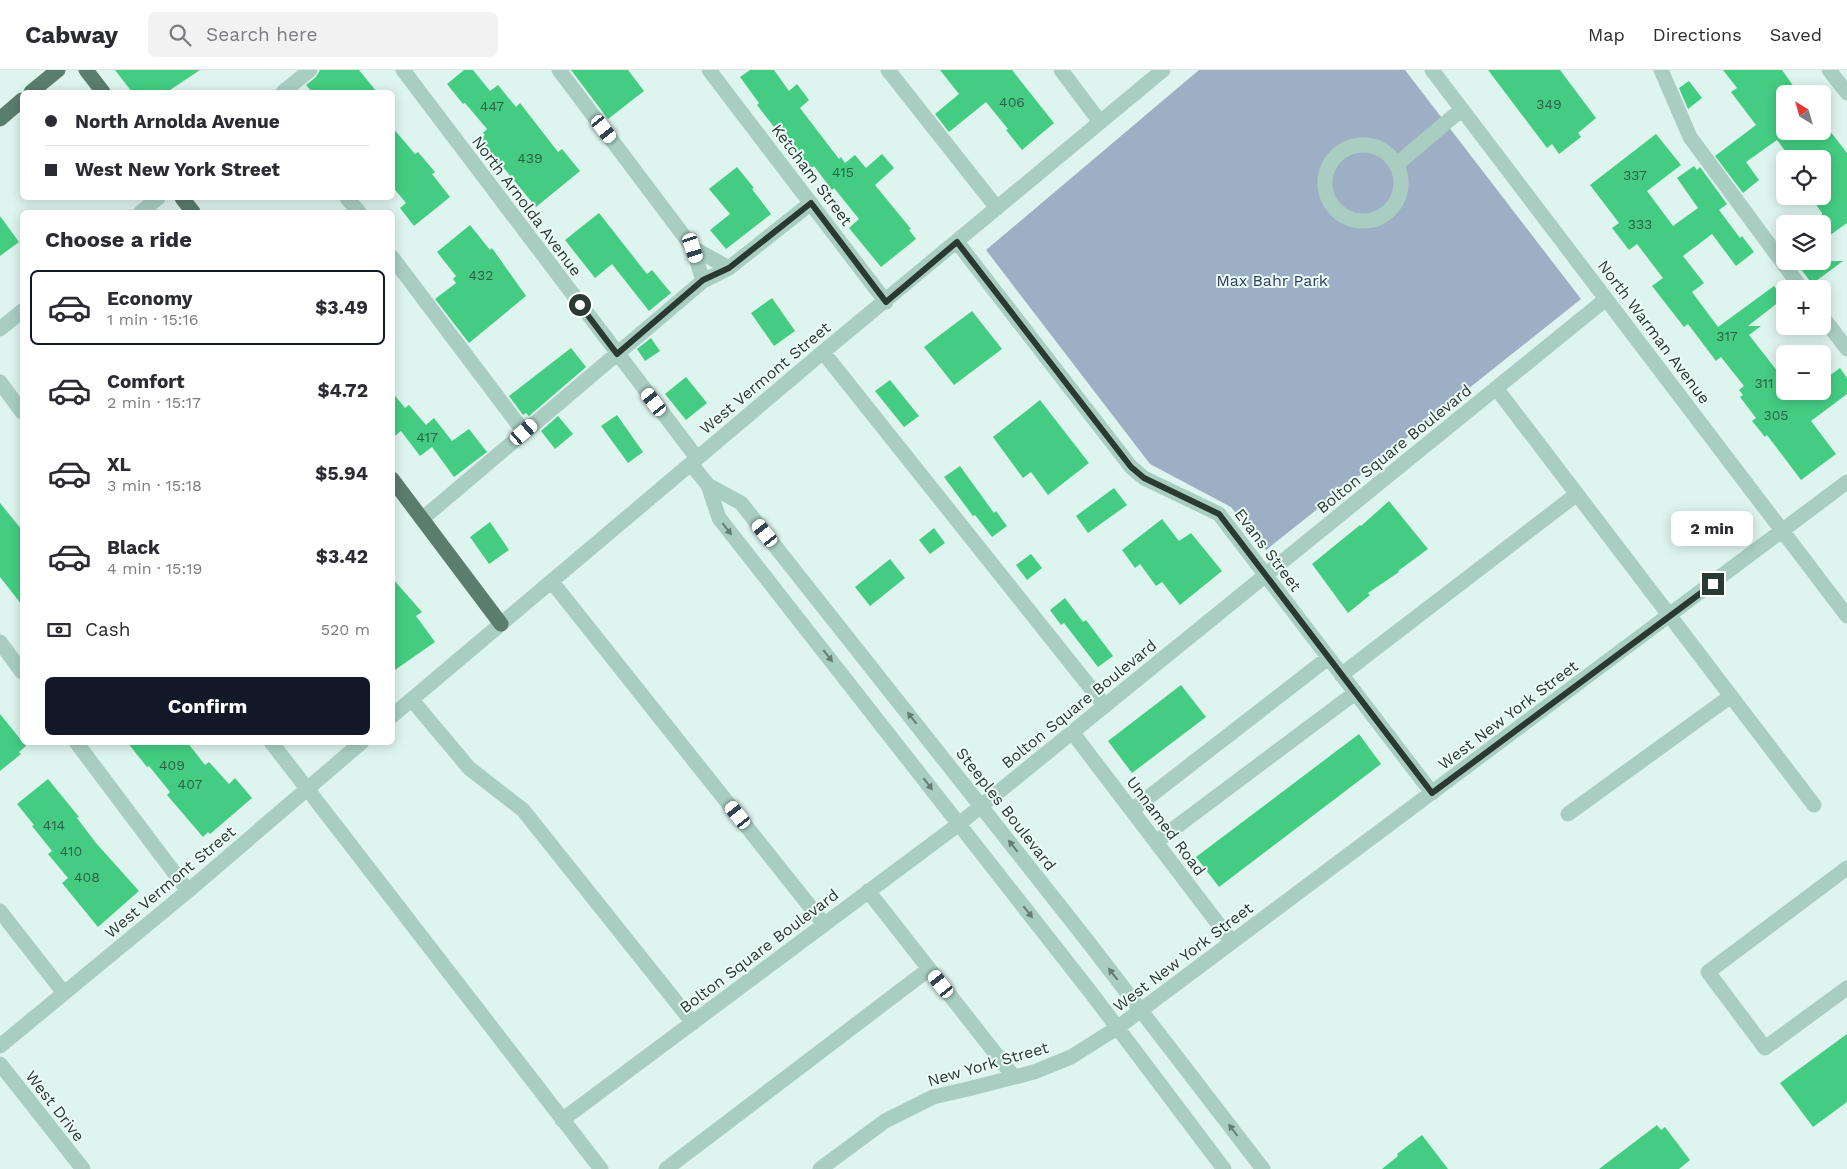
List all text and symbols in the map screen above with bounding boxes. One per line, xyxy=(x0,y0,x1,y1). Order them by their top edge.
search box xyxy=(148,12,498,57)
text: Cabway xyxy=(25,21,118,49)
icon: search xyxy=(166,21,194,49)
text: Search here xyxy=(206,23,317,46)
text: Map xyxy=(1588,24,1625,45)
text: Directions xyxy=(1653,24,1742,45)
text: Saved xyxy=(1770,24,1822,45)
north arrow xyxy=(1776,85,1831,140)
map controls xyxy=(1776,85,1831,400)
house number: 406 xyxy=(999,94,1025,110)
house number: 349 xyxy=(1536,96,1562,112)
house number: 447 xyxy=(480,98,504,114)
text: North Arnolda Avenue xyxy=(75,110,280,133)
car xyxy=(588,113,619,145)
street label: Ketcham Street xyxy=(768,120,857,230)
street label: North Arnolda Avenue xyxy=(468,132,586,280)
house number: 439 xyxy=(517,150,543,166)
button: locate xyxy=(1776,150,1831,205)
text: West New York Street xyxy=(75,158,280,181)
house number: 415 xyxy=(832,164,854,180)
house number: 337 xyxy=(1623,167,1647,183)
button: layers xyxy=(1776,215,1831,270)
house number: 333 xyxy=(1628,216,1652,232)
text: Choose a ride xyxy=(45,227,192,252)
car xyxy=(681,231,704,265)
street label: North Warman Avenue xyxy=(1594,256,1714,408)
house number: 432 xyxy=(469,267,493,283)
park label: Max Bahr Park xyxy=(1216,271,1328,290)
button: + xyxy=(1776,280,1831,335)
icon: car xyxy=(47,285,92,330)
text: Economy xyxy=(107,287,192,310)
route start xyxy=(569,294,591,316)
text: $3.49 xyxy=(315,296,368,319)
text: 1 min · 15:16 xyxy=(107,310,199,329)
street label: West Vermont Street xyxy=(696,318,834,438)
house number: 317 xyxy=(1716,328,1738,344)
button: − xyxy=(1776,345,1831,400)
icon: car xyxy=(47,368,92,413)
text: Comfort xyxy=(107,370,185,393)
house number: 311 xyxy=(1754,375,1774,391)
text: $4.72 xyxy=(317,379,368,402)
street label: Bolton Square Boulevard xyxy=(1313,381,1475,517)
car xyxy=(638,386,669,418)
text: 2 min · 15:17 xyxy=(107,393,201,412)
house number: 305 xyxy=(1763,407,1789,423)
car xyxy=(507,416,540,448)
house number: 417 xyxy=(416,429,438,445)
icon: car xyxy=(47,451,92,496)
text: XL xyxy=(107,453,131,476)
text: $5.94 xyxy=(315,462,368,485)
text: 3 min · 15:18 xyxy=(107,476,202,495)
street label: Evans Street xyxy=(1231,505,1305,595)
callout: 2 min xyxy=(1672,512,1754,546)
car xyxy=(749,517,780,549)
text: 2 min xyxy=(1690,519,1734,538)
one-way arrow xyxy=(722,522,732,536)
icon: car xyxy=(47,534,92,579)
text: Black xyxy=(107,536,160,559)
text: $3.42 xyxy=(316,545,368,568)
text: 4 min · 15:19 xyxy=(107,559,202,578)
route end xyxy=(1702,573,1724,595)
icon: cash xyxy=(45,616,73,644)
text: Cash xyxy=(85,618,131,641)
text: 520 m xyxy=(321,620,370,639)
street label: Bolton Square Boulevard xyxy=(998,636,1160,772)
one-way arrow xyxy=(822,650,833,663)
street label: West New York Street xyxy=(1435,656,1582,774)
button: Confirm xyxy=(45,677,370,735)
one-way arrow xyxy=(906,712,917,725)
street label: Steeples Boulevard xyxy=(952,744,1060,874)
house number: 409 xyxy=(159,757,185,773)
street label: Unnamed Road xyxy=(1123,773,1209,879)
house number: 407 xyxy=(178,776,203,792)
one-way arrow xyxy=(923,777,934,790)
car xyxy=(722,799,753,831)
house number: 414 xyxy=(43,817,65,833)
street label: West Vermont Street xyxy=(101,822,239,942)
one-way arrow xyxy=(1007,840,1018,853)
house number: 410 xyxy=(60,843,82,859)
house number: 408 xyxy=(74,869,100,885)
street label: Bolton Square Boulevard xyxy=(676,885,842,1017)
street label: West New York Street xyxy=(1110,898,1257,1016)
one-way arrow xyxy=(1023,905,1034,918)
one-way arrow xyxy=(1108,967,1119,980)
car xyxy=(925,968,956,1000)
street label: New York Street xyxy=(925,1038,1051,1090)
street label: West Drive xyxy=(22,1067,88,1145)
one-way arrow xyxy=(1228,1124,1239,1137)

